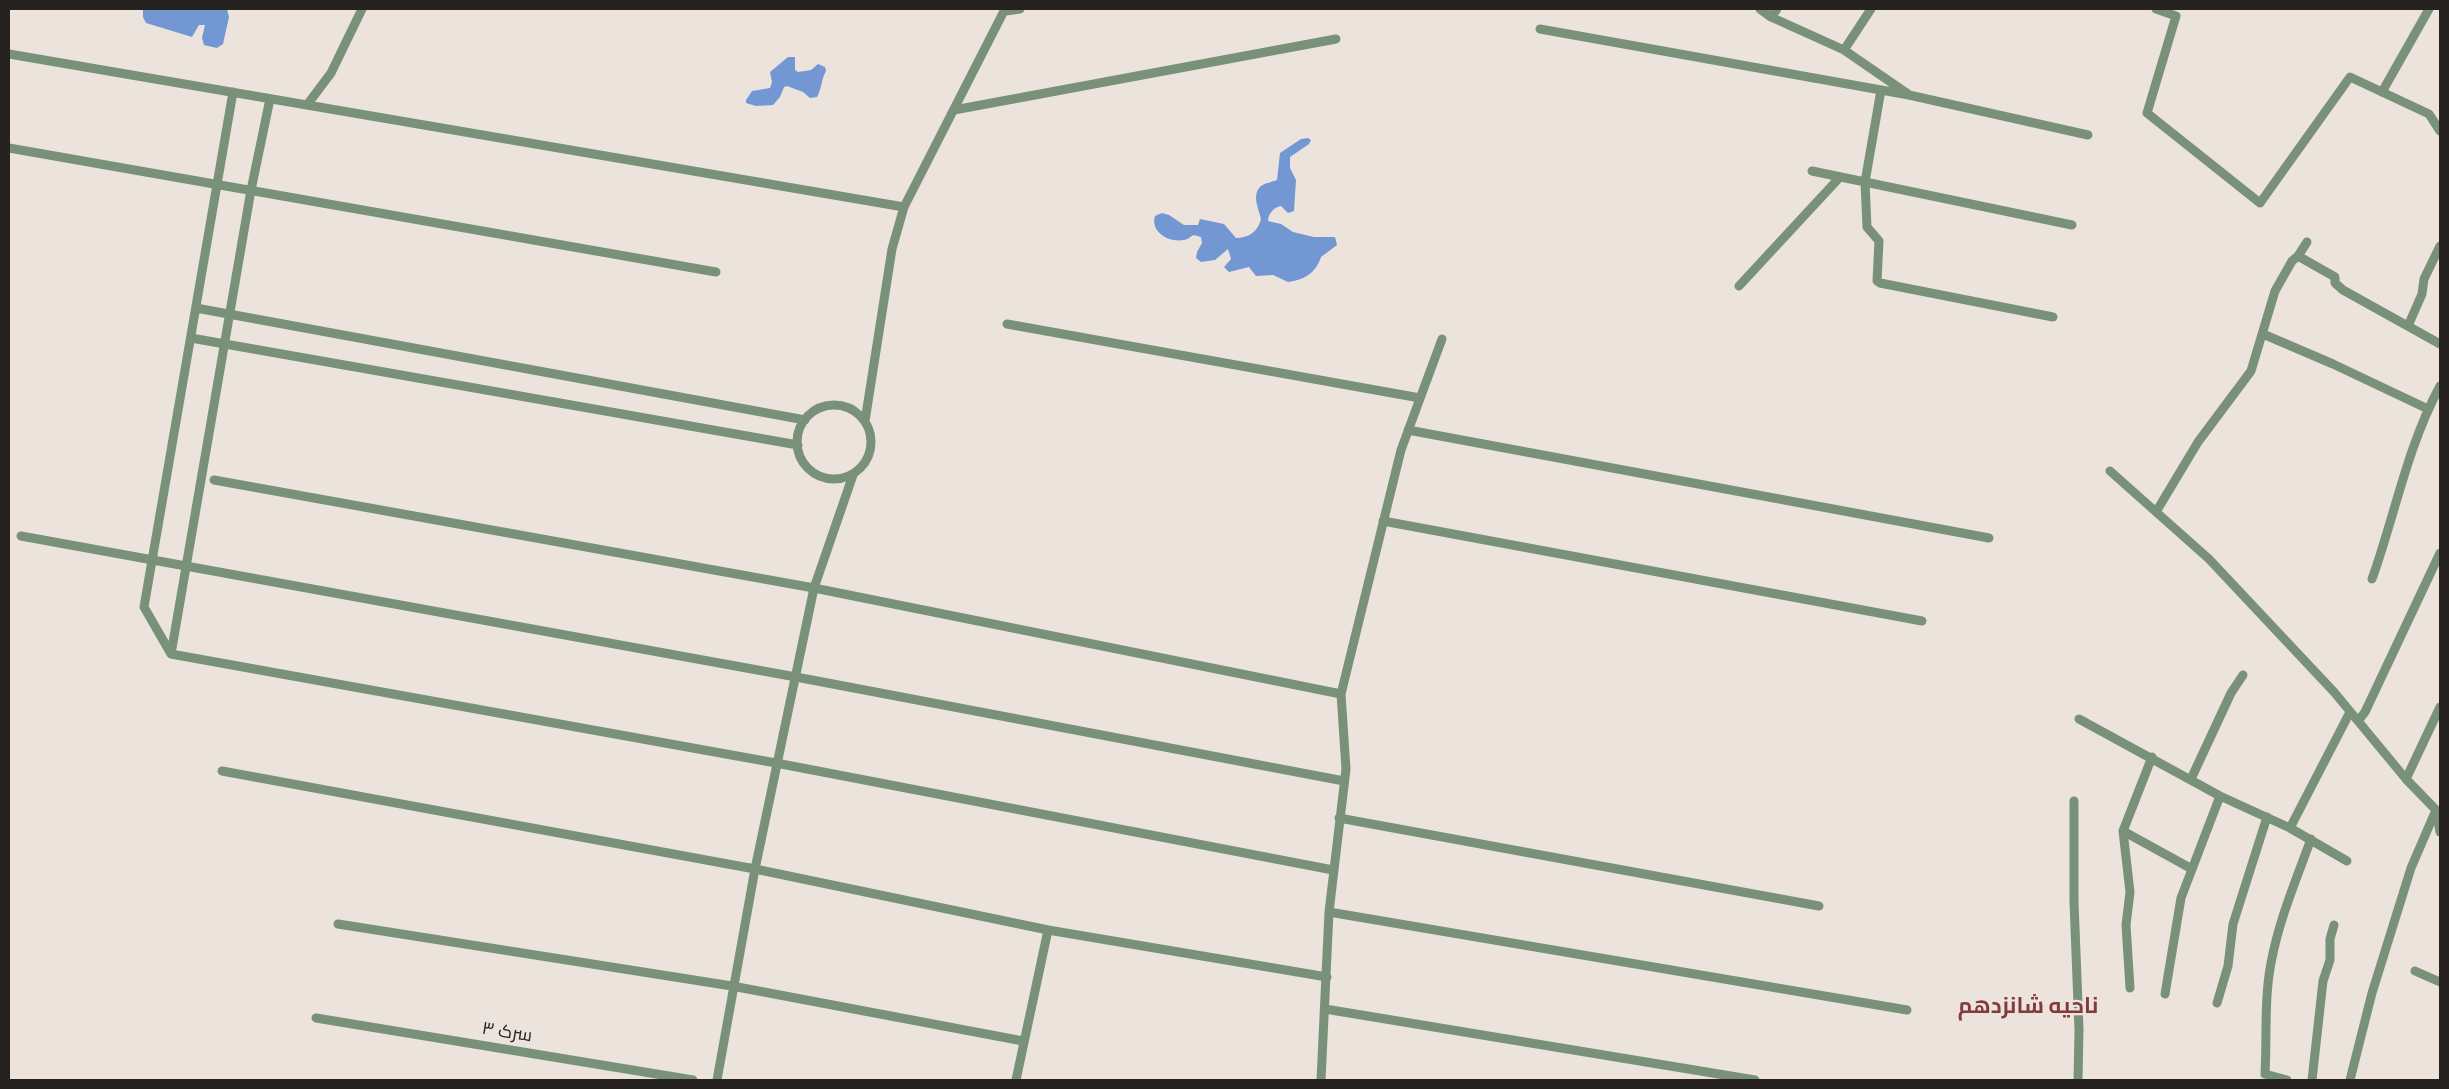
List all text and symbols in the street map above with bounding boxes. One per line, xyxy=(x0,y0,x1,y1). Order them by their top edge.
district label: ناحیه شانزدهم xyxy=(1958,994,2098,1020)
street label: سرک ۳ xyxy=(480,1018,534,1048)

